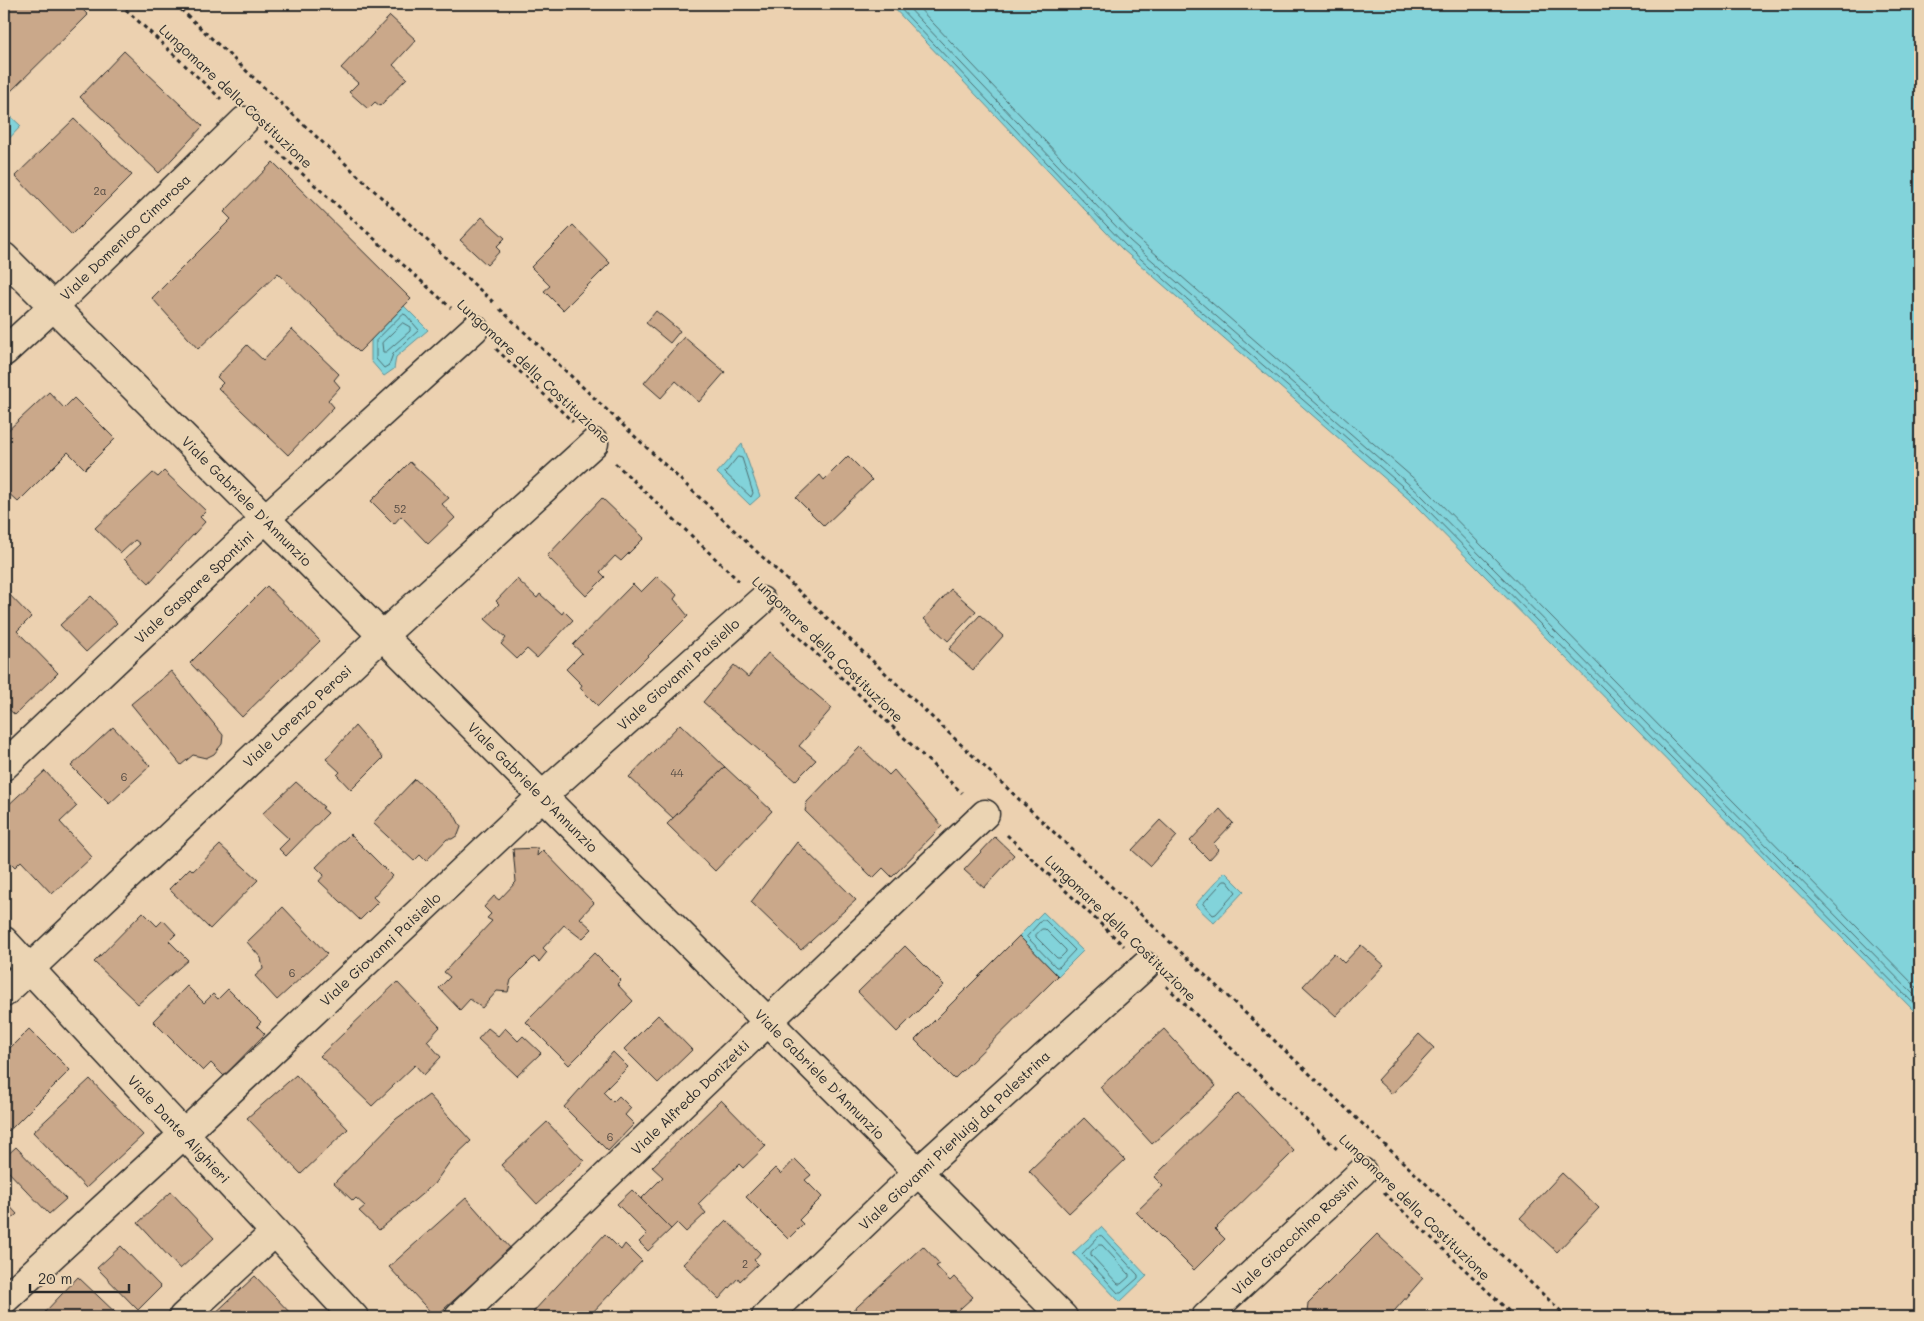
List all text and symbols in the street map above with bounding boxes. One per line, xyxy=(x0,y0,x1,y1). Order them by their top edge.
street label: Lungomare della Costituzione xyxy=(155,20,317,172)
street label: Viale Domenico Cimarosa xyxy=(56,170,194,304)
house number: 2a xyxy=(94,183,107,198)
street label: Lungomare della Costituzione xyxy=(453,295,615,447)
street label: Viale Gabriele D'Annunzio xyxy=(178,432,316,570)
house number: 52 xyxy=(394,501,406,516)
street label: Viale Gaspare Spontini xyxy=(130,526,258,648)
street label: Lungomare della Costituzione xyxy=(748,572,908,726)
street label: Viale Giovanni Paisiello xyxy=(613,614,743,734)
street label: Viale Lorenzo Perosi xyxy=(239,661,355,771)
street label: Viale Gabriele D'Annunzio xyxy=(464,718,602,856)
house number: 44 xyxy=(671,765,684,780)
house number: 6 xyxy=(121,769,127,784)
street label: Lungomare della Costituzione xyxy=(1041,851,1201,1005)
street label: Viale Giovanni Paisiello xyxy=(315,888,445,1010)
house number: 6 xyxy=(289,965,295,980)
street label: Viale Gabriele D'Annunzio xyxy=(751,1005,889,1143)
street label: Viale Alfredo Donizetti xyxy=(627,1035,753,1159)
street label: Viale Giovanni Pierluigi da Palestrina xyxy=(854,1046,1054,1234)
street label: Viale Dante Alighieri xyxy=(124,1071,234,1187)
house number: 6 xyxy=(607,1129,613,1144)
street label: Lungomare della Costituzione xyxy=(1335,1130,1495,1284)
street label: Viale Gioacchino Rossini xyxy=(1228,1171,1362,1299)
house number: 2 xyxy=(742,1256,748,1271)
scale bar xyxy=(30,1261,129,1293)
text: 20 m xyxy=(38,1268,72,1288)

